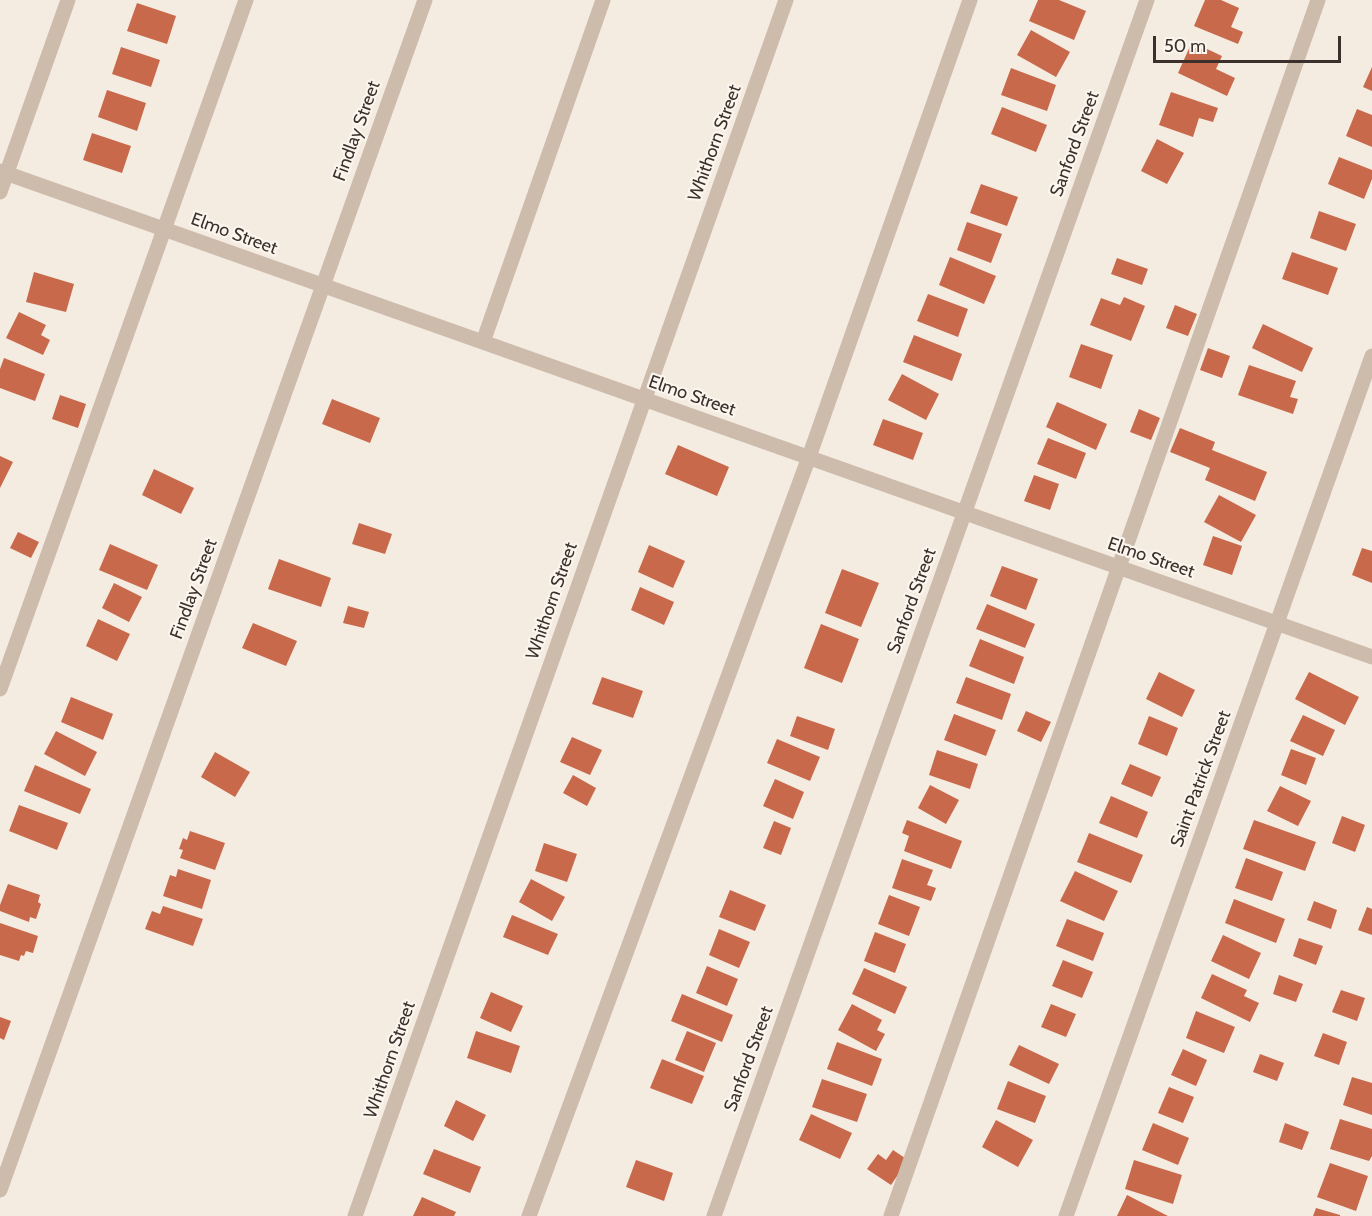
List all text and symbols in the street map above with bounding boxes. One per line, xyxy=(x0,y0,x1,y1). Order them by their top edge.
scale bar xyxy=(1156,24,1344,62)
text: 50 m xyxy=(1164,35,1206,57)
street label: Findlay Street xyxy=(329,78,385,184)
street label: Whithorn Street xyxy=(684,82,746,204)
street label: Sanford Street xyxy=(1046,88,1104,200)
street label: Elmo Street xyxy=(188,208,280,260)
street label: Elmo Street xyxy=(646,371,738,421)
street label: Elmo Street xyxy=(1105,533,1197,583)
street label: Findlay Street xyxy=(166,536,222,642)
street label: Whithorn Street xyxy=(522,540,582,662)
street label: Sanford Street xyxy=(883,545,941,657)
street label: Saint Patrick Street xyxy=(1166,708,1236,850)
street label: Whithorn Street xyxy=(360,999,420,1121)
street label: Sanford Street xyxy=(720,1003,778,1115)

